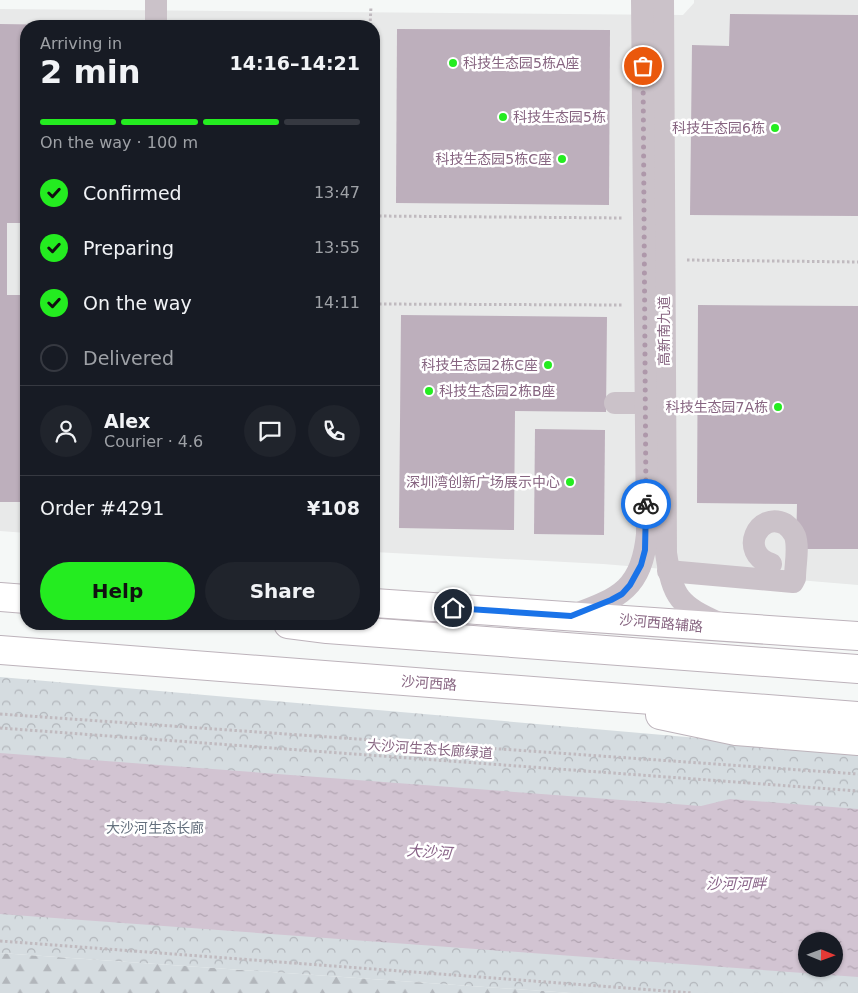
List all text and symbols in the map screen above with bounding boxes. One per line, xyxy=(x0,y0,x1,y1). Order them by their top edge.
text: Arriving in xyxy=(40,34,122,53)
pin xyxy=(622,45,664,87)
text: 14:16–14:21 xyxy=(230,52,360,74)
icon: bag xyxy=(629,52,657,80)
text: 2 min xyxy=(40,53,141,91)
place label: 科技生态园5栋A座 xyxy=(463,55,579,71)
marker: 科技生态园5栋A座 xyxy=(447,57,459,69)
place label: 科技生态园5栋 xyxy=(513,109,606,125)
marker: 科技生态园5栋 xyxy=(497,111,509,123)
place label: 科技生态园6栋 xyxy=(672,120,765,136)
marker: 科技生态园6栋 xyxy=(769,122,781,134)
text: On the way · 100 m xyxy=(40,133,198,152)
place label: 科技生态园5栋C座 xyxy=(435,151,552,167)
marker: 科技生态园5栋C座 xyxy=(556,153,568,165)
icon: check xyxy=(40,179,68,207)
text: Confirmed xyxy=(83,182,182,204)
text: 13:47 xyxy=(314,183,360,202)
icon: check xyxy=(40,234,68,262)
text: Preparing xyxy=(83,237,174,259)
text: 13:55 xyxy=(314,238,360,257)
icon: check xyxy=(40,289,68,317)
text: On the way xyxy=(83,292,192,314)
text: 14:11 xyxy=(314,293,360,312)
street label: 高新南九道 xyxy=(656,296,672,366)
text: Delivered xyxy=(83,347,174,369)
place label: 科技生态园2栋C座 xyxy=(421,357,538,373)
marker: 科技生态园2栋C座 xyxy=(542,359,554,371)
place label: 科技生态园2栋B座 xyxy=(439,383,556,399)
marker: 科技生态园2栋B座 xyxy=(423,385,435,397)
place label: 科技生态园7A栋 xyxy=(666,399,768,415)
marker: 科技生态园7A栋 xyxy=(772,401,784,413)
button: person xyxy=(40,405,92,457)
button: chat xyxy=(244,405,296,457)
button: phone xyxy=(308,405,360,457)
text: Alex xyxy=(104,410,150,432)
text: Courier · 4.6 xyxy=(104,432,203,451)
place label: 深圳湾创新广场展示中心 xyxy=(406,474,560,490)
marker: 深圳湾创新广场展示中心 xyxy=(564,476,576,488)
courier xyxy=(621,479,671,529)
icon: bike xyxy=(632,490,660,518)
text: Order #4291 xyxy=(40,497,164,519)
text: ¥108 xyxy=(307,497,360,519)
button: Help xyxy=(40,562,195,620)
button: Share xyxy=(205,562,360,620)
pin xyxy=(432,587,474,629)
icon: home xyxy=(439,594,467,622)
street label: 沙河西路辅路 xyxy=(618,611,704,635)
street label: 沙河西路 xyxy=(401,673,457,693)
street label: 大沙河生态长廊绿道 xyxy=(367,737,493,761)
park label: 大沙河生态长廊 xyxy=(106,820,204,836)
water label: 大沙河 xyxy=(406,841,455,863)
water label: 沙河河畔 xyxy=(706,875,768,893)
north arrow xyxy=(798,932,842,978)
map controls xyxy=(798,932,843,977)

